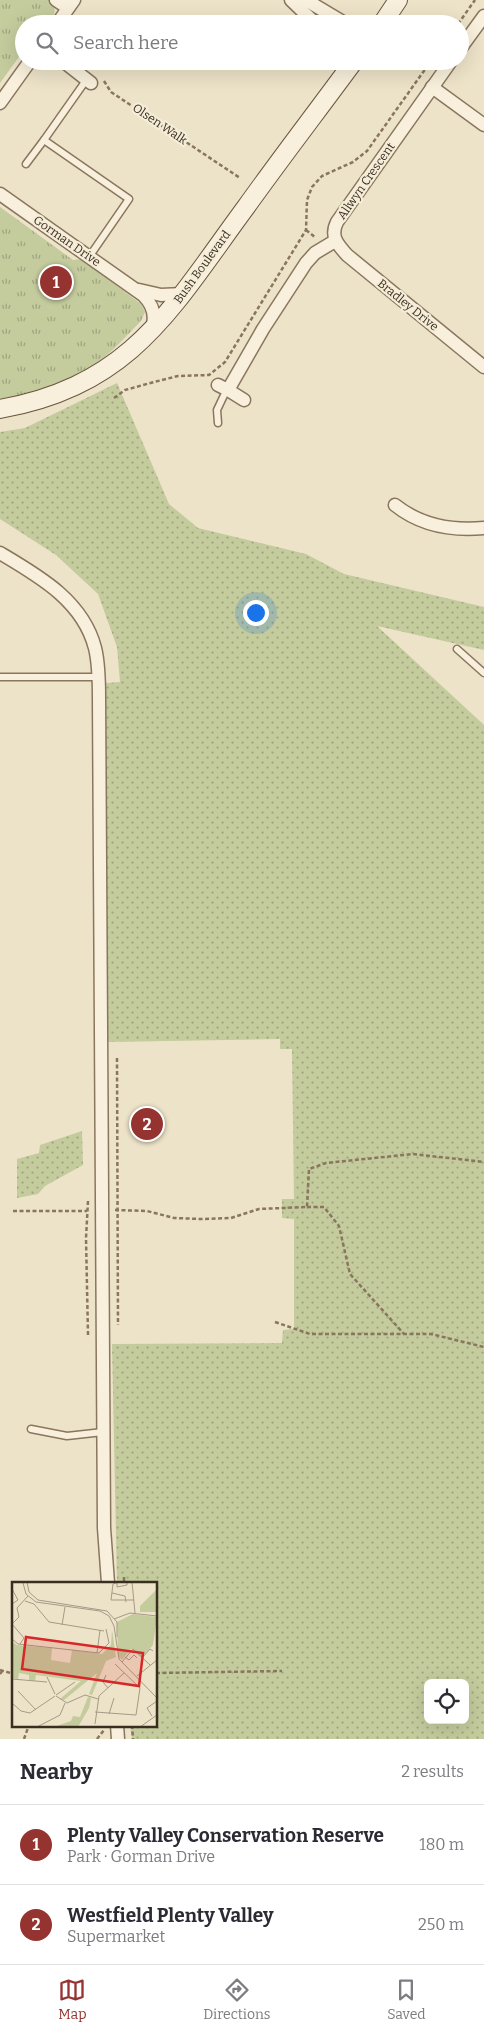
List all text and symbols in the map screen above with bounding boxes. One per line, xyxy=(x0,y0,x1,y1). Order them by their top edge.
search box xyxy=(15,15,469,70)
icon: search xyxy=(33,29,61,57)
text: Search here xyxy=(73,31,178,54)
street label: Olsen Walk xyxy=(130,101,190,147)
street label: Allwyn Crescent xyxy=(334,139,398,222)
street label: Gorman Drive xyxy=(31,213,103,269)
street label: Bush Boulevard xyxy=(171,228,233,306)
pin: 1 xyxy=(40,263,72,301)
street label: Bradley Drive xyxy=(375,276,441,334)
your location xyxy=(243,600,269,626)
pin: 2 xyxy=(131,1105,163,1143)
inset map xyxy=(12,1582,158,1726)
map controls xyxy=(424,1679,469,1724)
button: locate xyxy=(424,1679,469,1724)
text: Nearby xyxy=(20,1759,93,1785)
text: 2 results xyxy=(401,1762,464,1781)
text: Plenty Valley Conservation Reserve xyxy=(67,1824,384,1847)
text: 1 xyxy=(33,1835,39,1854)
text: 180 m xyxy=(419,1835,464,1854)
text: Park · Gorman Drive xyxy=(67,1847,215,1866)
text: Westfield Plenty Valley xyxy=(67,1904,274,1927)
text: 2 xyxy=(31,1915,41,1934)
text: 250 m xyxy=(418,1915,464,1934)
text: Supermarket xyxy=(67,1927,165,1946)
tab: Map xyxy=(58,1976,87,2023)
tab: Directions xyxy=(203,1976,271,2023)
tab: Saved xyxy=(387,1976,426,2023)

